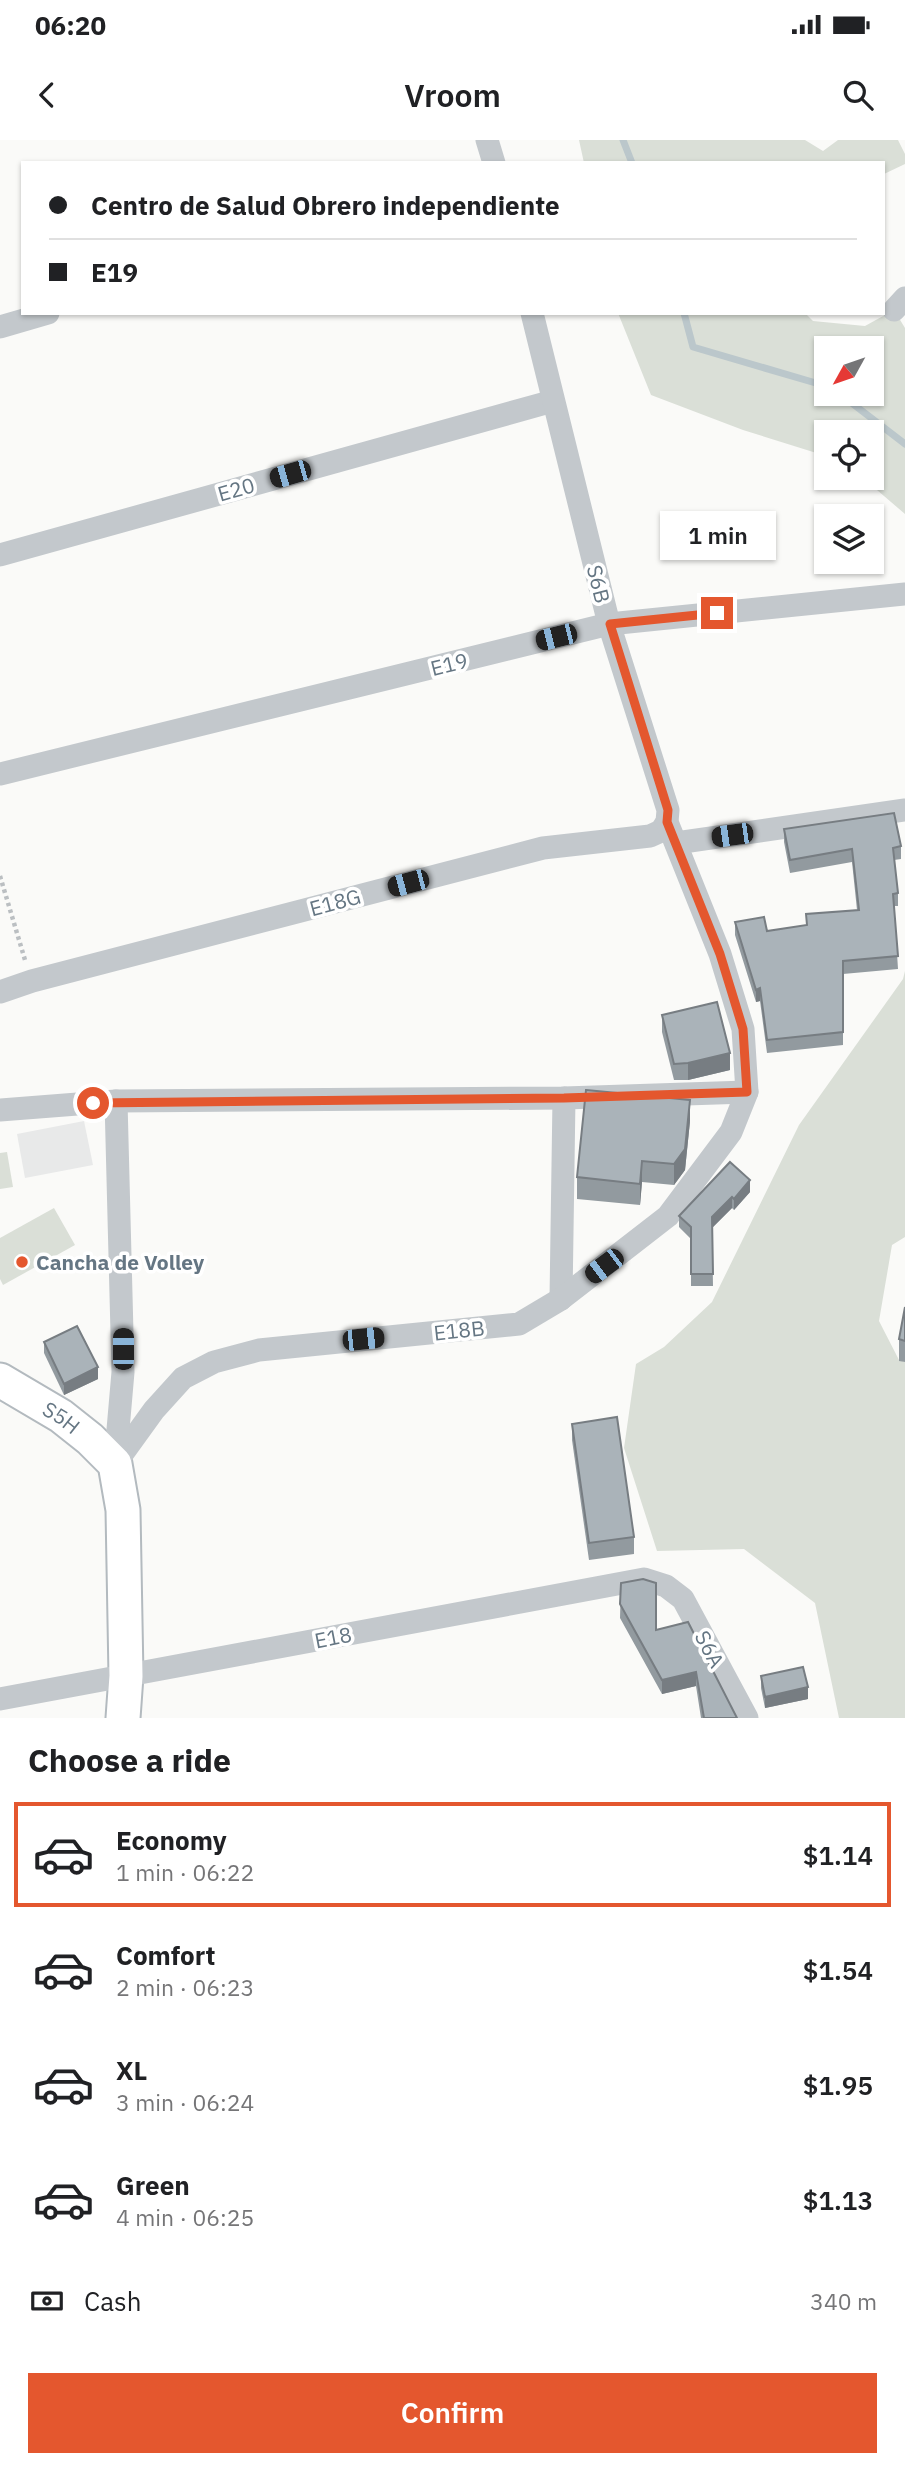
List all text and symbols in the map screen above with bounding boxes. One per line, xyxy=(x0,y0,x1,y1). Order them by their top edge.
text: 06:20 xyxy=(35,8,106,42)
text: Vroom xyxy=(404,74,501,116)
icon: back xyxy=(28,76,66,114)
icon: search xyxy=(839,76,877,114)
text: Centro de Salud Obrero independiente xyxy=(91,188,560,222)
text: E19 xyxy=(91,255,138,289)
north arrow xyxy=(814,336,884,406)
map controls xyxy=(814,336,884,574)
button: locate xyxy=(814,420,884,490)
car xyxy=(267,458,314,490)
street label: E20 xyxy=(214,470,258,508)
button: layers xyxy=(814,504,884,574)
callout: 1 min xyxy=(659,512,775,560)
text: 1 min xyxy=(688,520,748,550)
street label: S6B xyxy=(581,562,617,606)
route end xyxy=(701,597,733,629)
car xyxy=(534,622,579,652)
street label: E19 xyxy=(427,646,471,682)
car xyxy=(710,822,755,848)
car xyxy=(385,867,432,899)
street label: E18G xyxy=(306,882,364,922)
route start xyxy=(77,1087,109,1119)
car xyxy=(581,1245,628,1287)
place label: Cancha de Volley xyxy=(36,1248,205,1276)
marker: Cancha de Volley xyxy=(14,1254,30,1270)
street label: E18B xyxy=(432,1313,486,1347)
car xyxy=(342,1326,385,1352)
car xyxy=(113,1328,134,1370)
street label: S5H xyxy=(38,1394,86,1440)
street label: E18 xyxy=(312,1620,354,1654)
street label: S6A xyxy=(689,1626,731,1672)
text: Choose a ride xyxy=(28,1739,231,1781)
icon: car xyxy=(32,1823,95,1886)
text: Economy xyxy=(116,1823,227,1857)
text: $1.14 xyxy=(803,1838,873,1872)
text: 1 min · 06:22 xyxy=(116,1857,254,1887)
icon: car xyxy=(32,1938,95,2001)
text: Comfort xyxy=(116,1938,215,1972)
text: $1.54 xyxy=(803,1953,873,1987)
text: 2 min · 06:23 xyxy=(116,1972,254,2002)
icon: car xyxy=(32,2053,95,2116)
text: XL xyxy=(116,2053,147,2087)
text: $1.95 xyxy=(803,2068,873,2102)
text: 3 min · 06:24 xyxy=(116,2087,254,2117)
icon: car xyxy=(32,2168,95,2231)
text: Green xyxy=(116,2168,190,2202)
text: $1.13 xyxy=(803,2183,873,2217)
text: 4 min · 06:25 xyxy=(116,2202,254,2232)
icon: cash xyxy=(28,2282,66,2320)
text: Cash xyxy=(84,2284,141,2318)
text: 340 m xyxy=(810,2286,877,2316)
button: Confirm xyxy=(28,2373,877,2453)

